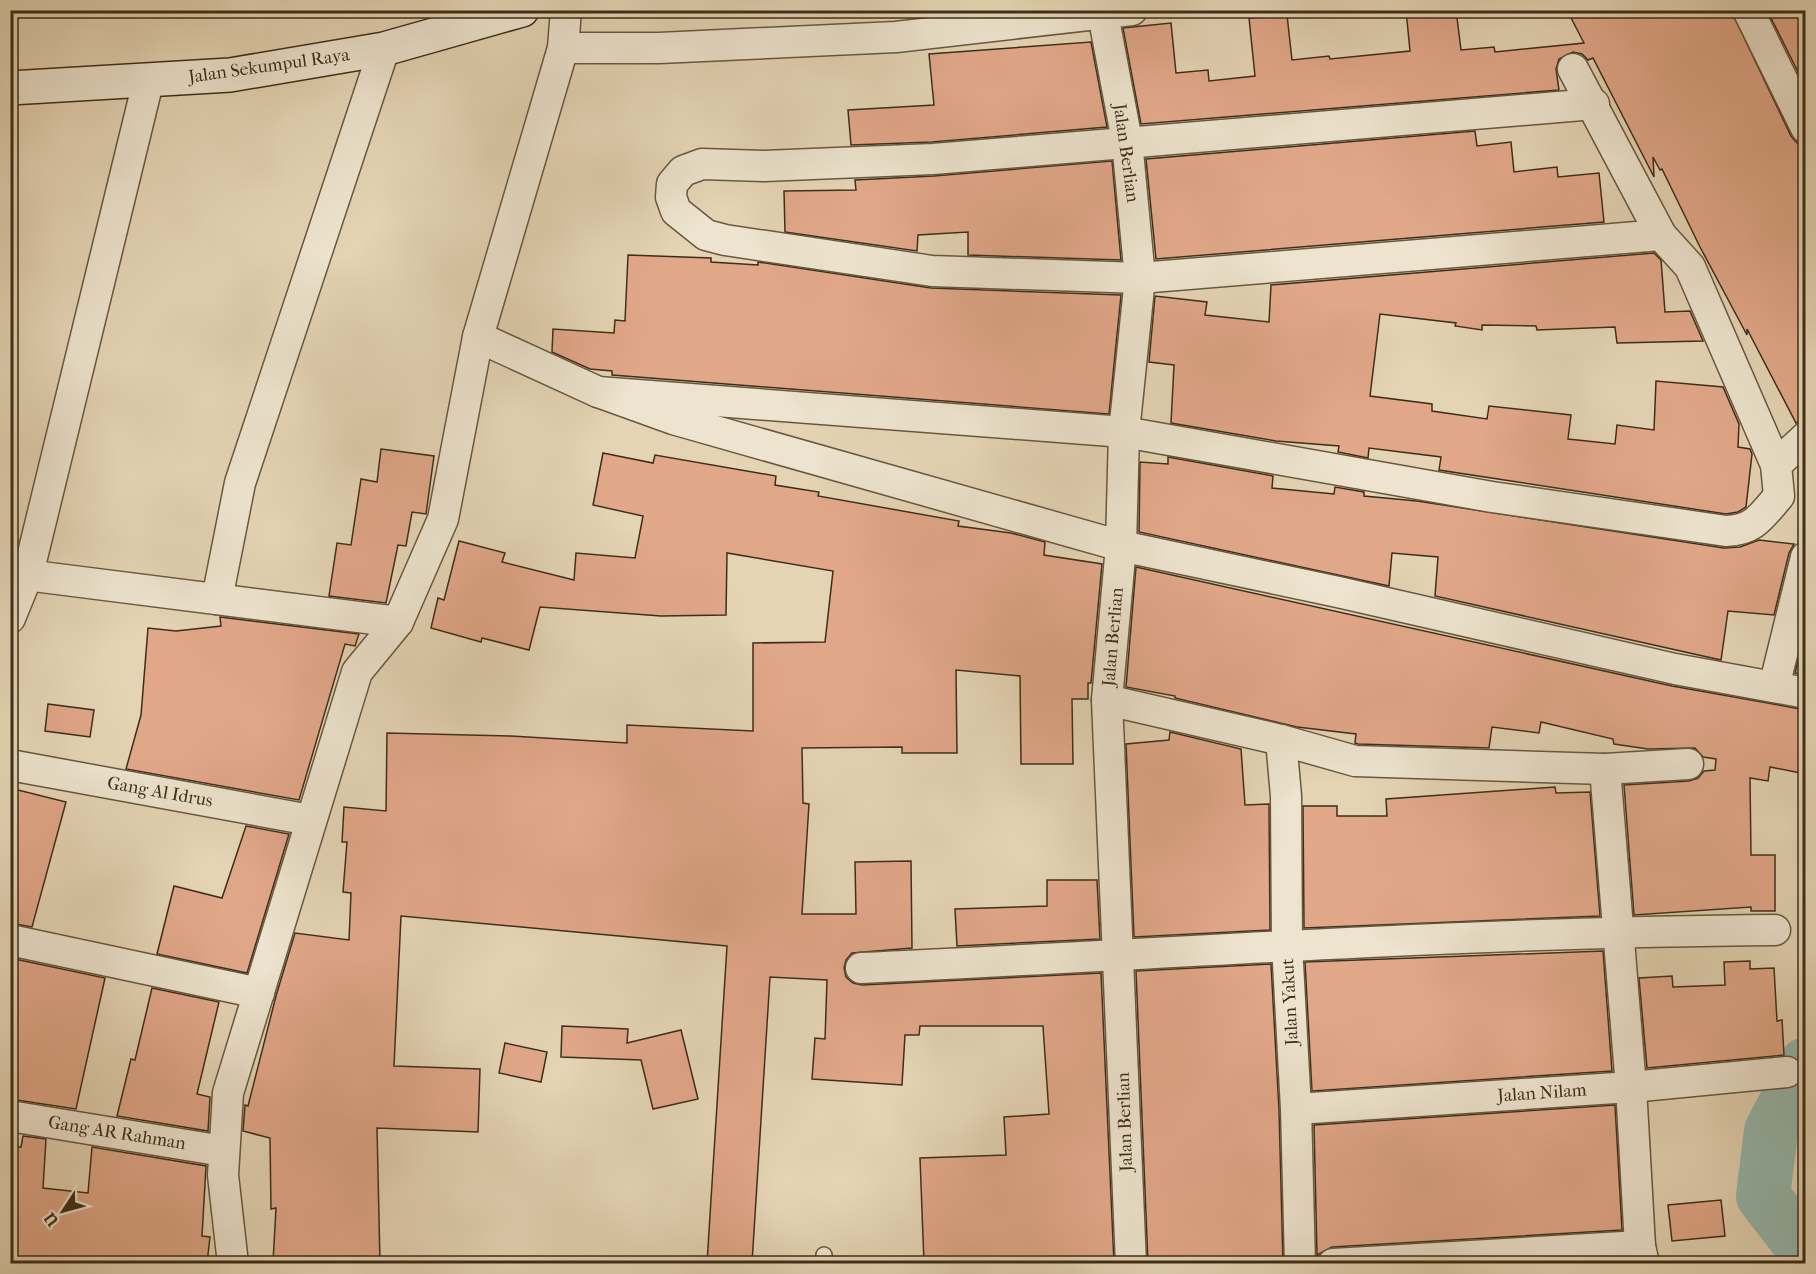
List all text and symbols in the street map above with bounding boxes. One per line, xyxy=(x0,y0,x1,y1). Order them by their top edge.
street label: Jalan Sekumpul Raya xyxy=(185,44,352,88)
street label: Jalan Berlian xyxy=(1108,100,1143,204)
street label: Jalan Berlian xyxy=(1098,586,1128,689)
street label: Gang Al Idrus xyxy=(106,772,215,812)
street label: Jalan Yakut xyxy=(1277,957,1303,1048)
street label: Jalan Berlian xyxy=(1113,1071,1137,1174)
street label: Jalan Nilam xyxy=(1495,1079,1587,1107)
street label: Gang AR Rahman xyxy=(47,1112,188,1154)
north arrow xyxy=(33,1181,93,1241)
text: U xyxy=(40,1208,63,1231)

